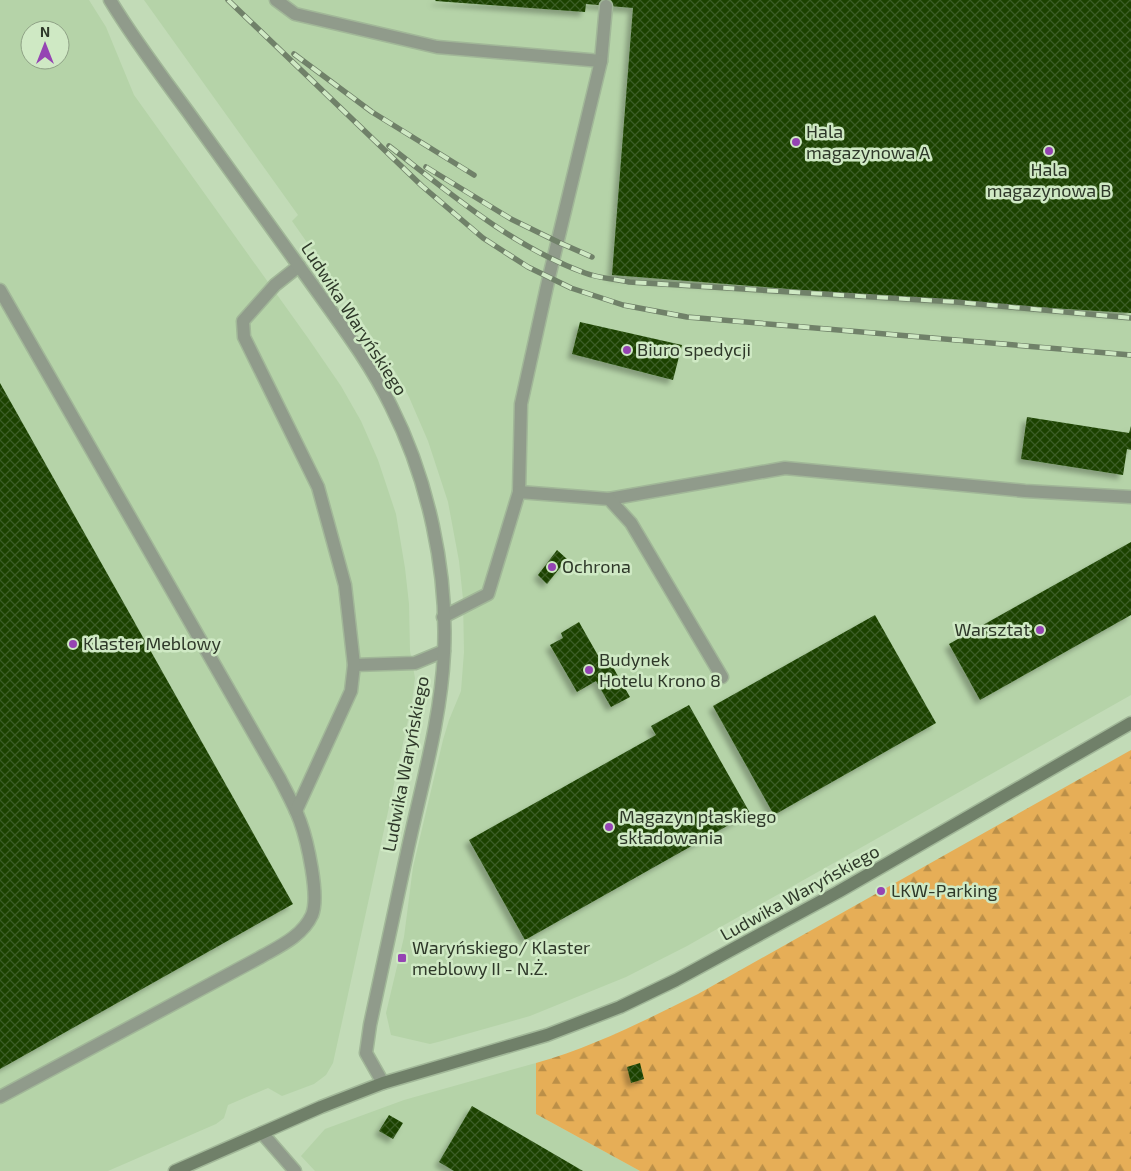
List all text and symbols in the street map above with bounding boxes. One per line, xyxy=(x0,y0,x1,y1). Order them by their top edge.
north arrow xyxy=(20,20,70,70)
text: N xyxy=(40,23,50,40)
place label: Hala magazynowa A xyxy=(806,120,931,163)
marker: Hala magazynowa A xyxy=(790,136,802,148)
marker: Hala magazynowa B xyxy=(1043,145,1055,157)
place label: Hala magazynowa B xyxy=(987,158,1111,201)
street label: Ludwika Waryńskiego xyxy=(297,238,413,399)
place label: Biuro spedycji xyxy=(637,338,751,360)
marker: Biuro spedycji xyxy=(621,344,633,356)
place label: Ochrona xyxy=(562,555,631,577)
marker: Ochrona xyxy=(546,561,558,573)
place label: Warsztat xyxy=(954,618,1030,640)
marker: Warsztat xyxy=(1034,624,1046,636)
place label: Klaster Meblowy xyxy=(83,632,221,654)
marker: Klaster Meblowy xyxy=(67,638,79,650)
place label: Budynek Hotelu Krono 8 xyxy=(599,648,721,691)
marker: Budynek Hotelu Krono 8 xyxy=(583,664,595,676)
street label: Ludwika Waryńskiego xyxy=(377,674,433,854)
place label: Magazyn płaskiego składowania xyxy=(619,805,777,848)
marker: Magazyn płaskiego składowania xyxy=(603,821,615,833)
street label: Ludwika Waryńskiego xyxy=(716,839,883,945)
place label: LKW-Parking xyxy=(891,879,998,901)
marker: LKW-Parking xyxy=(875,885,887,897)
place label: Waryńskiego/ Klaster meblowy II - N.Ż. xyxy=(412,936,590,979)
marker: Waryńskiego/ Klaster meblowy II - N.Ż. xyxy=(396,952,408,964)

